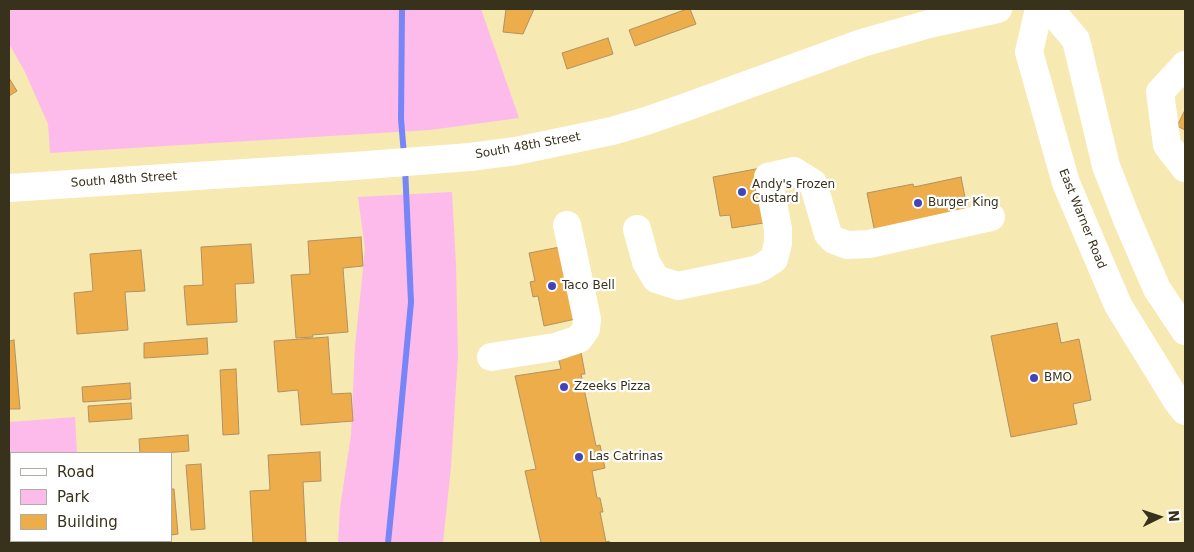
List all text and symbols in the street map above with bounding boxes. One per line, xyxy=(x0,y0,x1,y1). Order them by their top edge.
street label: South 48th Street xyxy=(474,130,582,162)
street label: East Warner Road xyxy=(1055,167,1109,271)
street label: South 48th Street xyxy=(70,169,178,191)
place label: Andy's Frozen Custard xyxy=(752,178,835,206)
marker: Andy's Frozen Custard xyxy=(736,186,748,198)
place label: Burger King xyxy=(928,196,999,210)
marker: Burger King xyxy=(912,197,924,209)
place label: Taco Bell xyxy=(562,279,615,293)
marker: Taco Bell xyxy=(546,280,558,292)
place label: BMO xyxy=(1044,371,1072,385)
marker: BMO xyxy=(1028,372,1040,384)
place label: Zzeeks Pizza xyxy=(574,380,651,394)
marker: Zzeeks Pizza xyxy=(558,381,570,393)
place label: Las Catrinas xyxy=(589,450,663,464)
marker: Las Catrinas xyxy=(573,451,585,463)
legend xyxy=(10,452,172,542)
text: Road xyxy=(57,463,95,481)
text: Park xyxy=(57,488,89,506)
north arrow xyxy=(1134,492,1184,542)
text: N xyxy=(1166,510,1182,522)
text: Building xyxy=(57,513,118,531)

